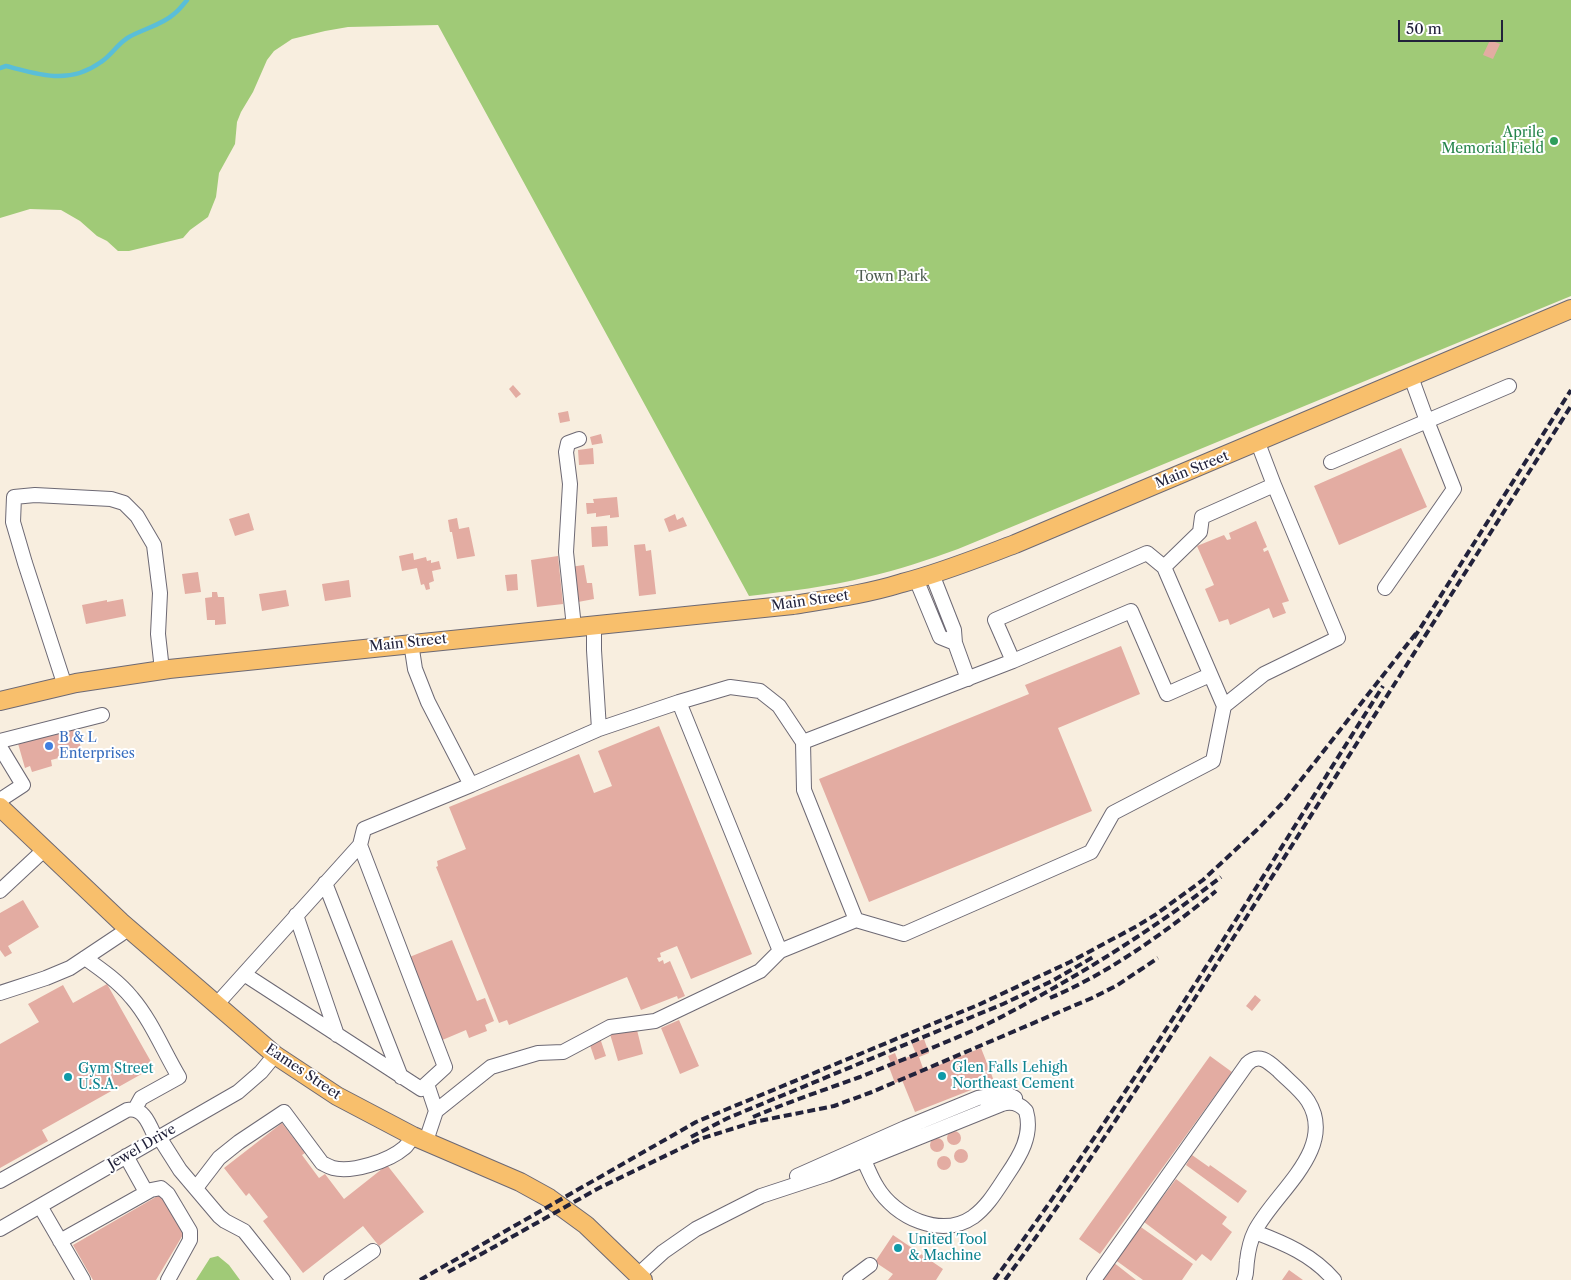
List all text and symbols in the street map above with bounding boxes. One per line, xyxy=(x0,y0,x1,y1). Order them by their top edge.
scale bar xyxy=(1401,10,1506,42)
text: 50 m xyxy=(1406,19,1442,38)
place label: Aprile Memorial Field xyxy=(1441,125,1544,158)
marker: Aprile Memorial Field xyxy=(1548,135,1560,147)
park label: Town Park xyxy=(856,269,928,285)
street label: Main Street xyxy=(1153,448,1231,492)
street label: Main Street xyxy=(770,587,850,615)
street label: Main Street xyxy=(368,631,448,655)
place label: B & L Enterprises xyxy=(59,730,135,762)
marker: B & L Enterprises xyxy=(43,740,55,752)
street label: Eames Street xyxy=(262,1041,344,1103)
place label: Glen Falls Lehigh Northeast Cement xyxy=(952,1060,1075,1092)
place label: Gym Street U.S.A. xyxy=(78,1061,153,1094)
marker: Glen Falls Lehigh Northeast Cement xyxy=(936,1070,948,1082)
marker: Gym Street U.S.A. xyxy=(62,1071,74,1083)
street label: Jewel Drive xyxy=(105,1121,179,1173)
place label: United Tool & Machine xyxy=(908,1232,987,1264)
marker: United Tool & Machine xyxy=(892,1242,904,1254)

